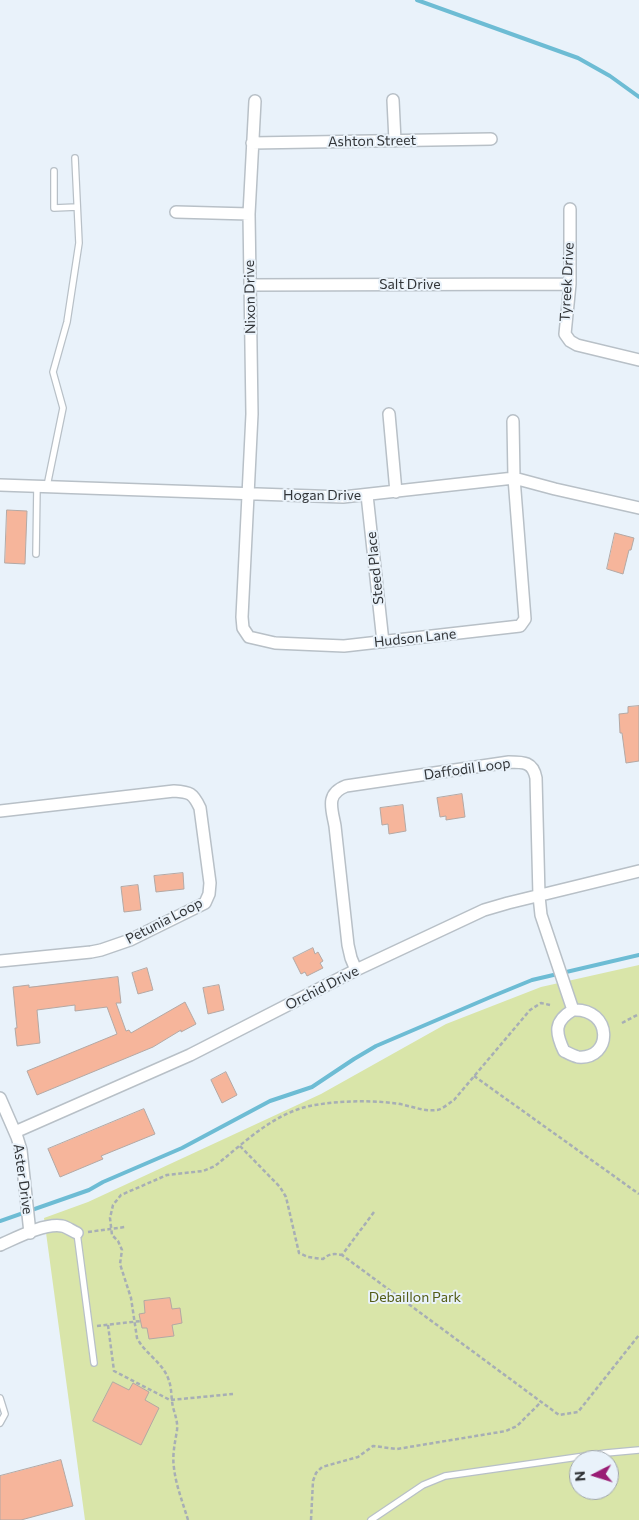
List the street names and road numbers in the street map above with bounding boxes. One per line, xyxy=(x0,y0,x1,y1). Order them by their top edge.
street label: Ashton Street xyxy=(328,132,416,150)
street label: Tyreek Drive xyxy=(557,242,577,322)
street label: Nixon Drive xyxy=(241,260,259,334)
street label: Salt Drive xyxy=(379,276,441,292)
street label: Hogan Drive xyxy=(283,487,361,503)
street label: Steed Place xyxy=(363,531,387,605)
street label: Hudson Lane xyxy=(373,625,457,651)
street label: Daffodil Loop xyxy=(423,755,511,783)
street label: Petunia Loop xyxy=(123,894,205,948)
street label: Orchid Drive xyxy=(283,962,361,1014)
street label: Aster Drive xyxy=(10,1143,36,1215)

